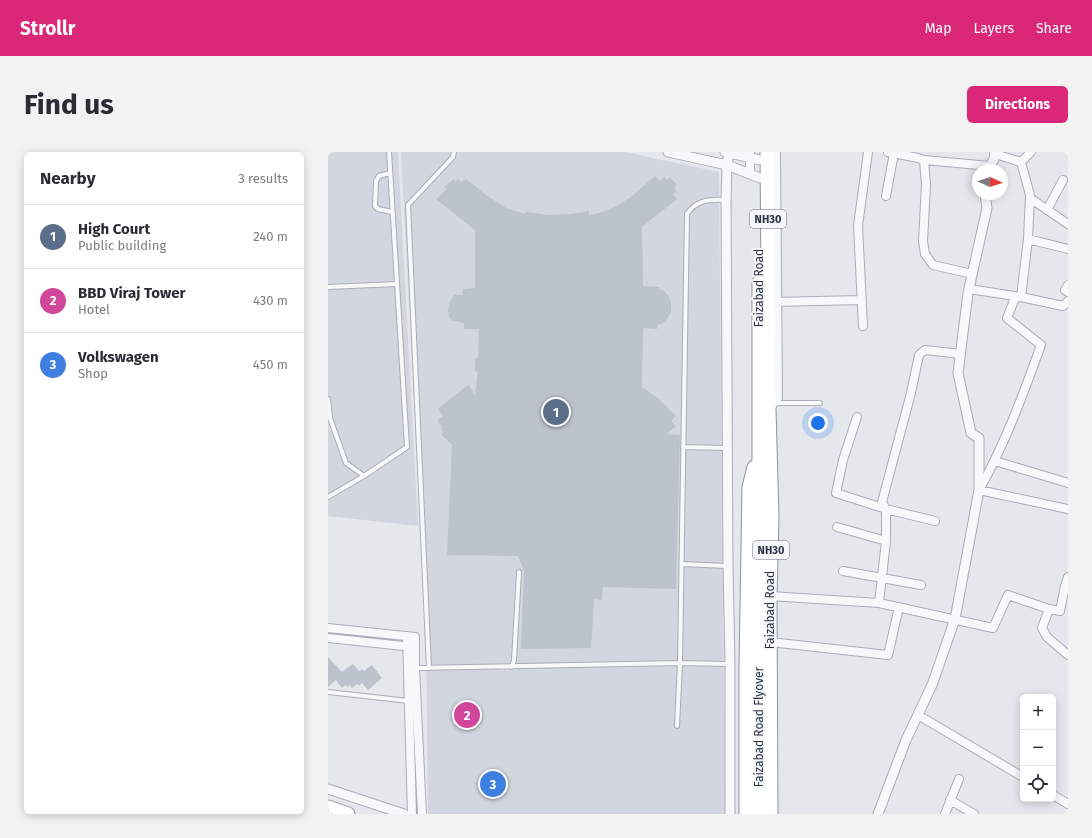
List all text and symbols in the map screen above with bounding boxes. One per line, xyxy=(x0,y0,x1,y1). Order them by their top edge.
text: Strollr xyxy=(20,17,75,40)
text: Map xyxy=(925,20,951,37)
text: Layers xyxy=(973,20,1014,37)
text: Share xyxy=(1036,20,1072,37)
button: Directions xyxy=(967,86,1068,123)
text: Find us xyxy=(24,88,114,121)
north arrow xyxy=(972,164,1008,200)
text: Nearby xyxy=(40,168,95,189)
text: 3 results xyxy=(238,171,288,186)
road number: NH30 xyxy=(750,210,786,228)
text: High Court xyxy=(78,220,150,238)
text: 1 xyxy=(50,229,56,244)
text: 240 m xyxy=(253,229,288,244)
text: Public building xyxy=(78,238,166,253)
street label: Faizabad Road xyxy=(752,249,766,327)
text: BBD Viraj Tower xyxy=(78,284,186,302)
text: 2 xyxy=(50,293,56,308)
text: 430 m xyxy=(253,293,288,308)
text: Hotel xyxy=(78,302,110,317)
text: Volkswagen xyxy=(78,348,159,366)
text: 3 xyxy=(50,357,56,372)
text: 450 m xyxy=(253,357,288,372)
text: Shop xyxy=(78,366,108,381)
pin: 1 xyxy=(543,397,569,427)
your location xyxy=(808,413,828,433)
road number: NH30 xyxy=(753,541,789,559)
street label: Faizabad Road xyxy=(763,571,777,649)
street label: Faizabad Road Flyover xyxy=(752,666,766,787)
map controls xyxy=(1020,694,1056,802)
button: + xyxy=(1020,694,1056,730)
pin: 2 xyxy=(454,700,480,730)
button: − xyxy=(1020,730,1056,766)
button: locate xyxy=(1020,766,1056,802)
pin: 3 xyxy=(480,769,506,799)

